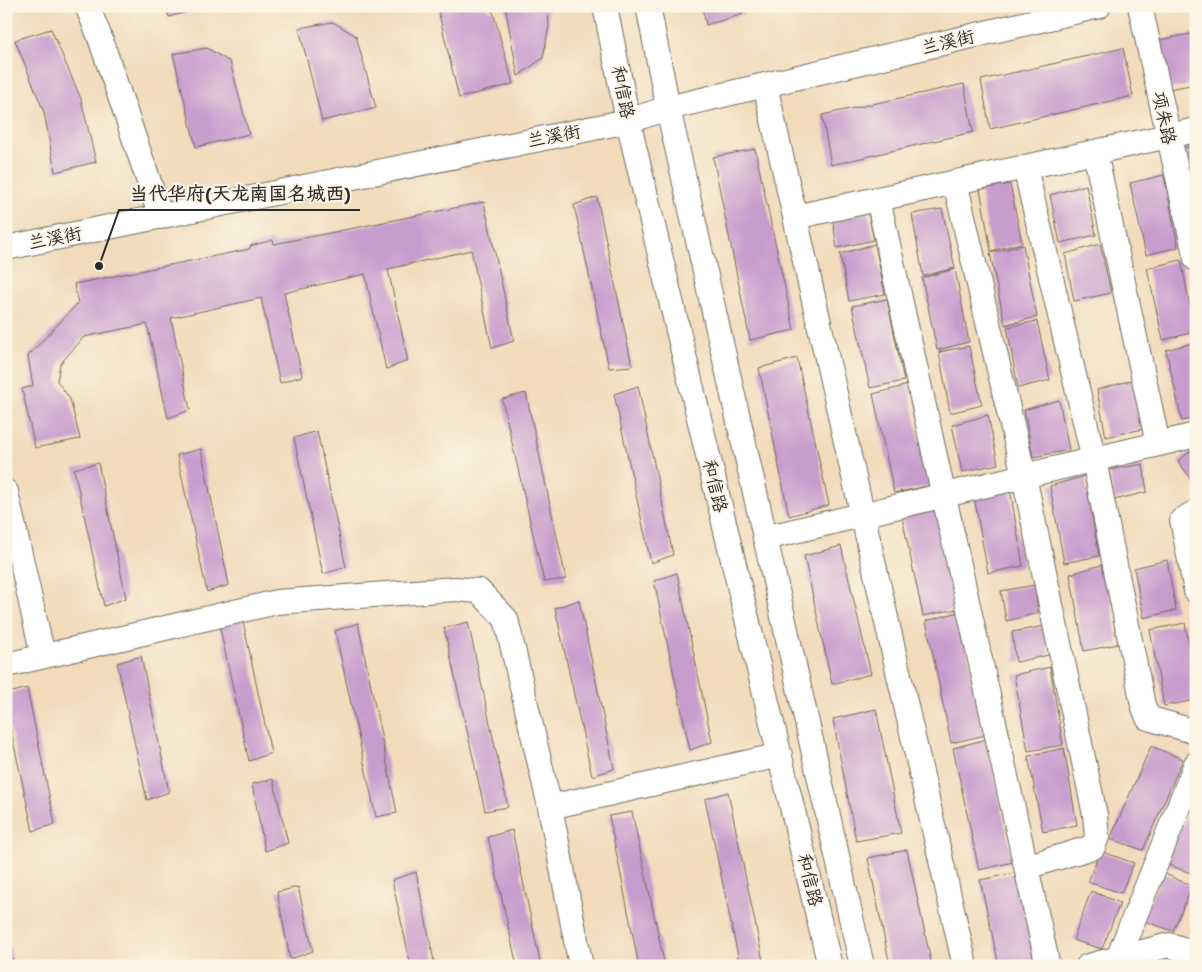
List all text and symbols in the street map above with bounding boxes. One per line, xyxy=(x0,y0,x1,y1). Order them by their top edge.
street label: 兰溪街 xyxy=(919,25,977,59)
street label: 和信路 xyxy=(607,63,639,121)
street label: 项朱路 xyxy=(1148,89,1180,147)
street label: 兰溪街 xyxy=(525,120,583,152)
callout: 当代华府(天龙南国名城西) xyxy=(119,176,360,210)
text: 当代华府(天龙南国名城西) xyxy=(129,182,351,205)
street label: 兰溪街 xyxy=(26,222,84,254)
street label: 和信路 xyxy=(698,457,732,515)
street label: 和信路 xyxy=(793,851,827,909)

